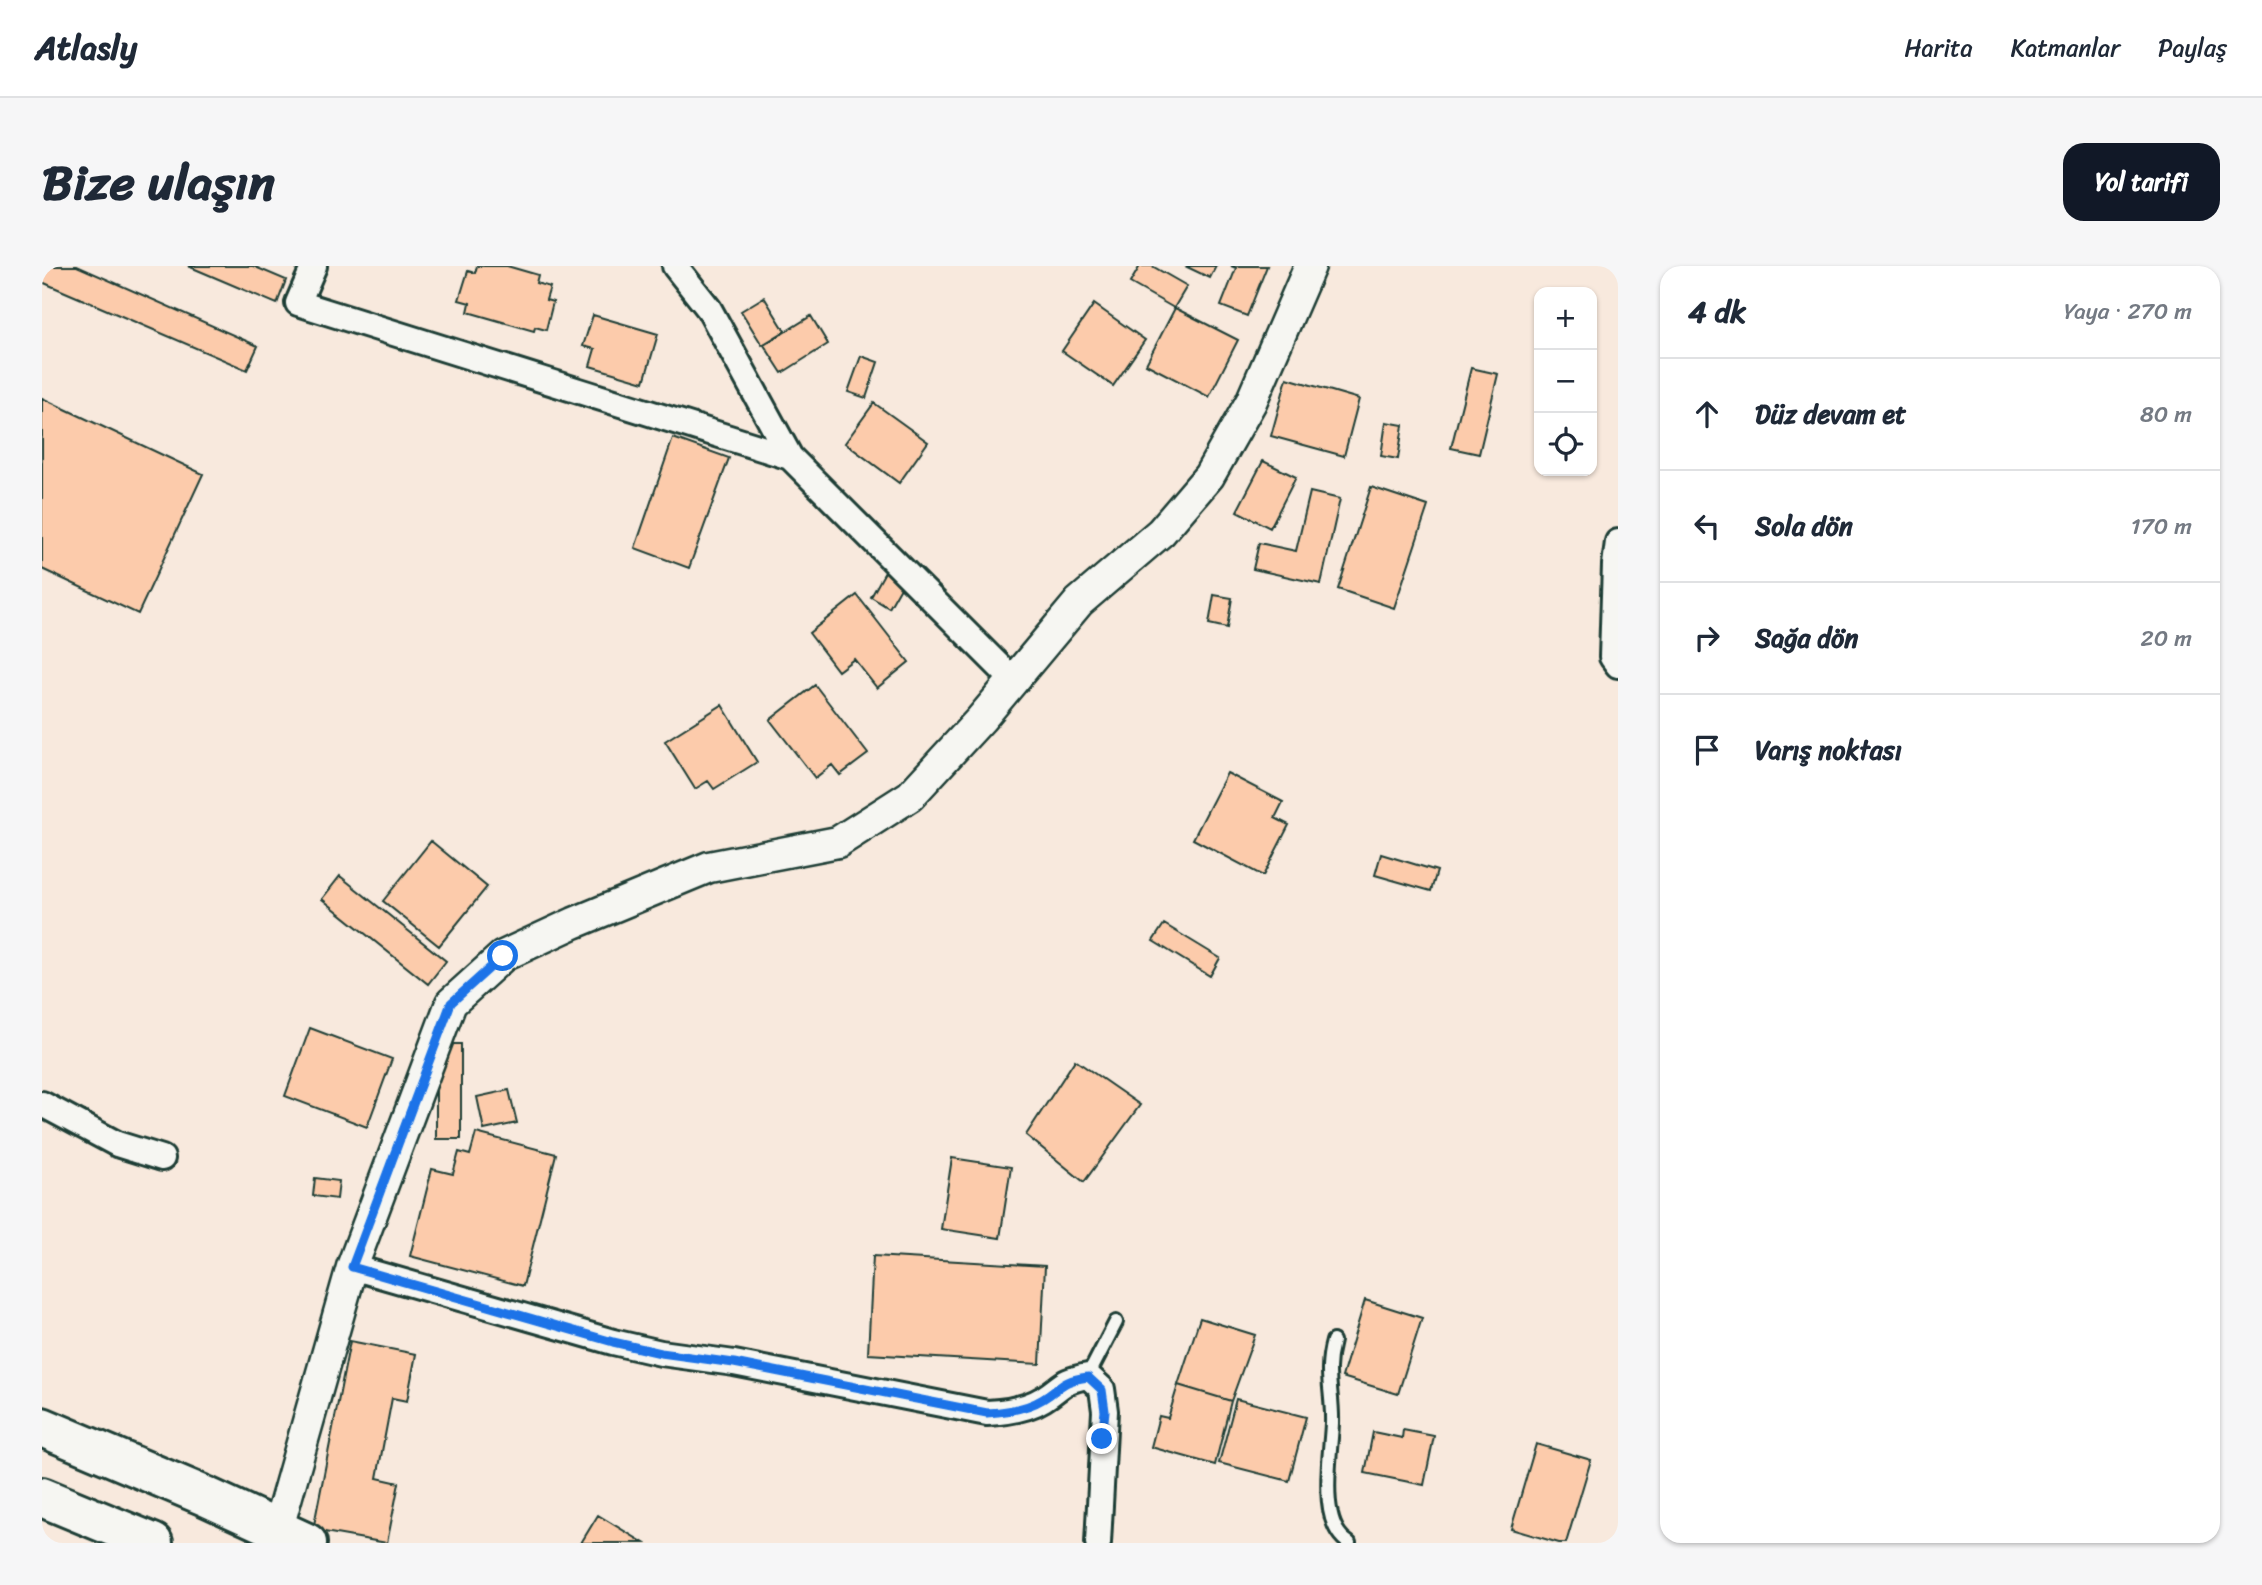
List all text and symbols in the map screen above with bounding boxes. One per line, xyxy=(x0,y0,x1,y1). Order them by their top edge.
text: Atlasly xyxy=(35,19,137,77)
text: Harita xyxy=(1905,27,1973,69)
text: Katmanlar xyxy=(2011,27,2120,69)
text: Paylaş xyxy=(2158,27,2227,69)
text: Bize ulaşın xyxy=(42,139,275,226)
button: Yol tarifi xyxy=(2063,143,2220,221)
text: 4 dk xyxy=(1688,285,1746,339)
map controls xyxy=(1534,287,1597,476)
button: + xyxy=(1534,287,1597,350)
text: Yaya · 270 m xyxy=(2064,291,2192,332)
button: − xyxy=(1534,350,1597,413)
text: Düz devam et xyxy=(1755,391,1906,437)
text: 80 m xyxy=(2140,394,2192,435)
icon: ahead xyxy=(1688,395,1726,433)
button: locate xyxy=(1534,413,1597,476)
text: Sola dön xyxy=(1755,503,1853,549)
text: 170 m xyxy=(2131,506,2192,547)
icon: left xyxy=(1688,507,1726,545)
text: Sağa dön xyxy=(1755,615,1858,661)
text: 20 m xyxy=(2141,618,2192,659)
icon: right xyxy=(1688,619,1726,657)
text: Varış noktası xyxy=(1755,727,1902,773)
icon: arrive xyxy=(1688,731,1726,769)
route start xyxy=(487,940,518,971)
route end xyxy=(1086,1423,1117,1454)

